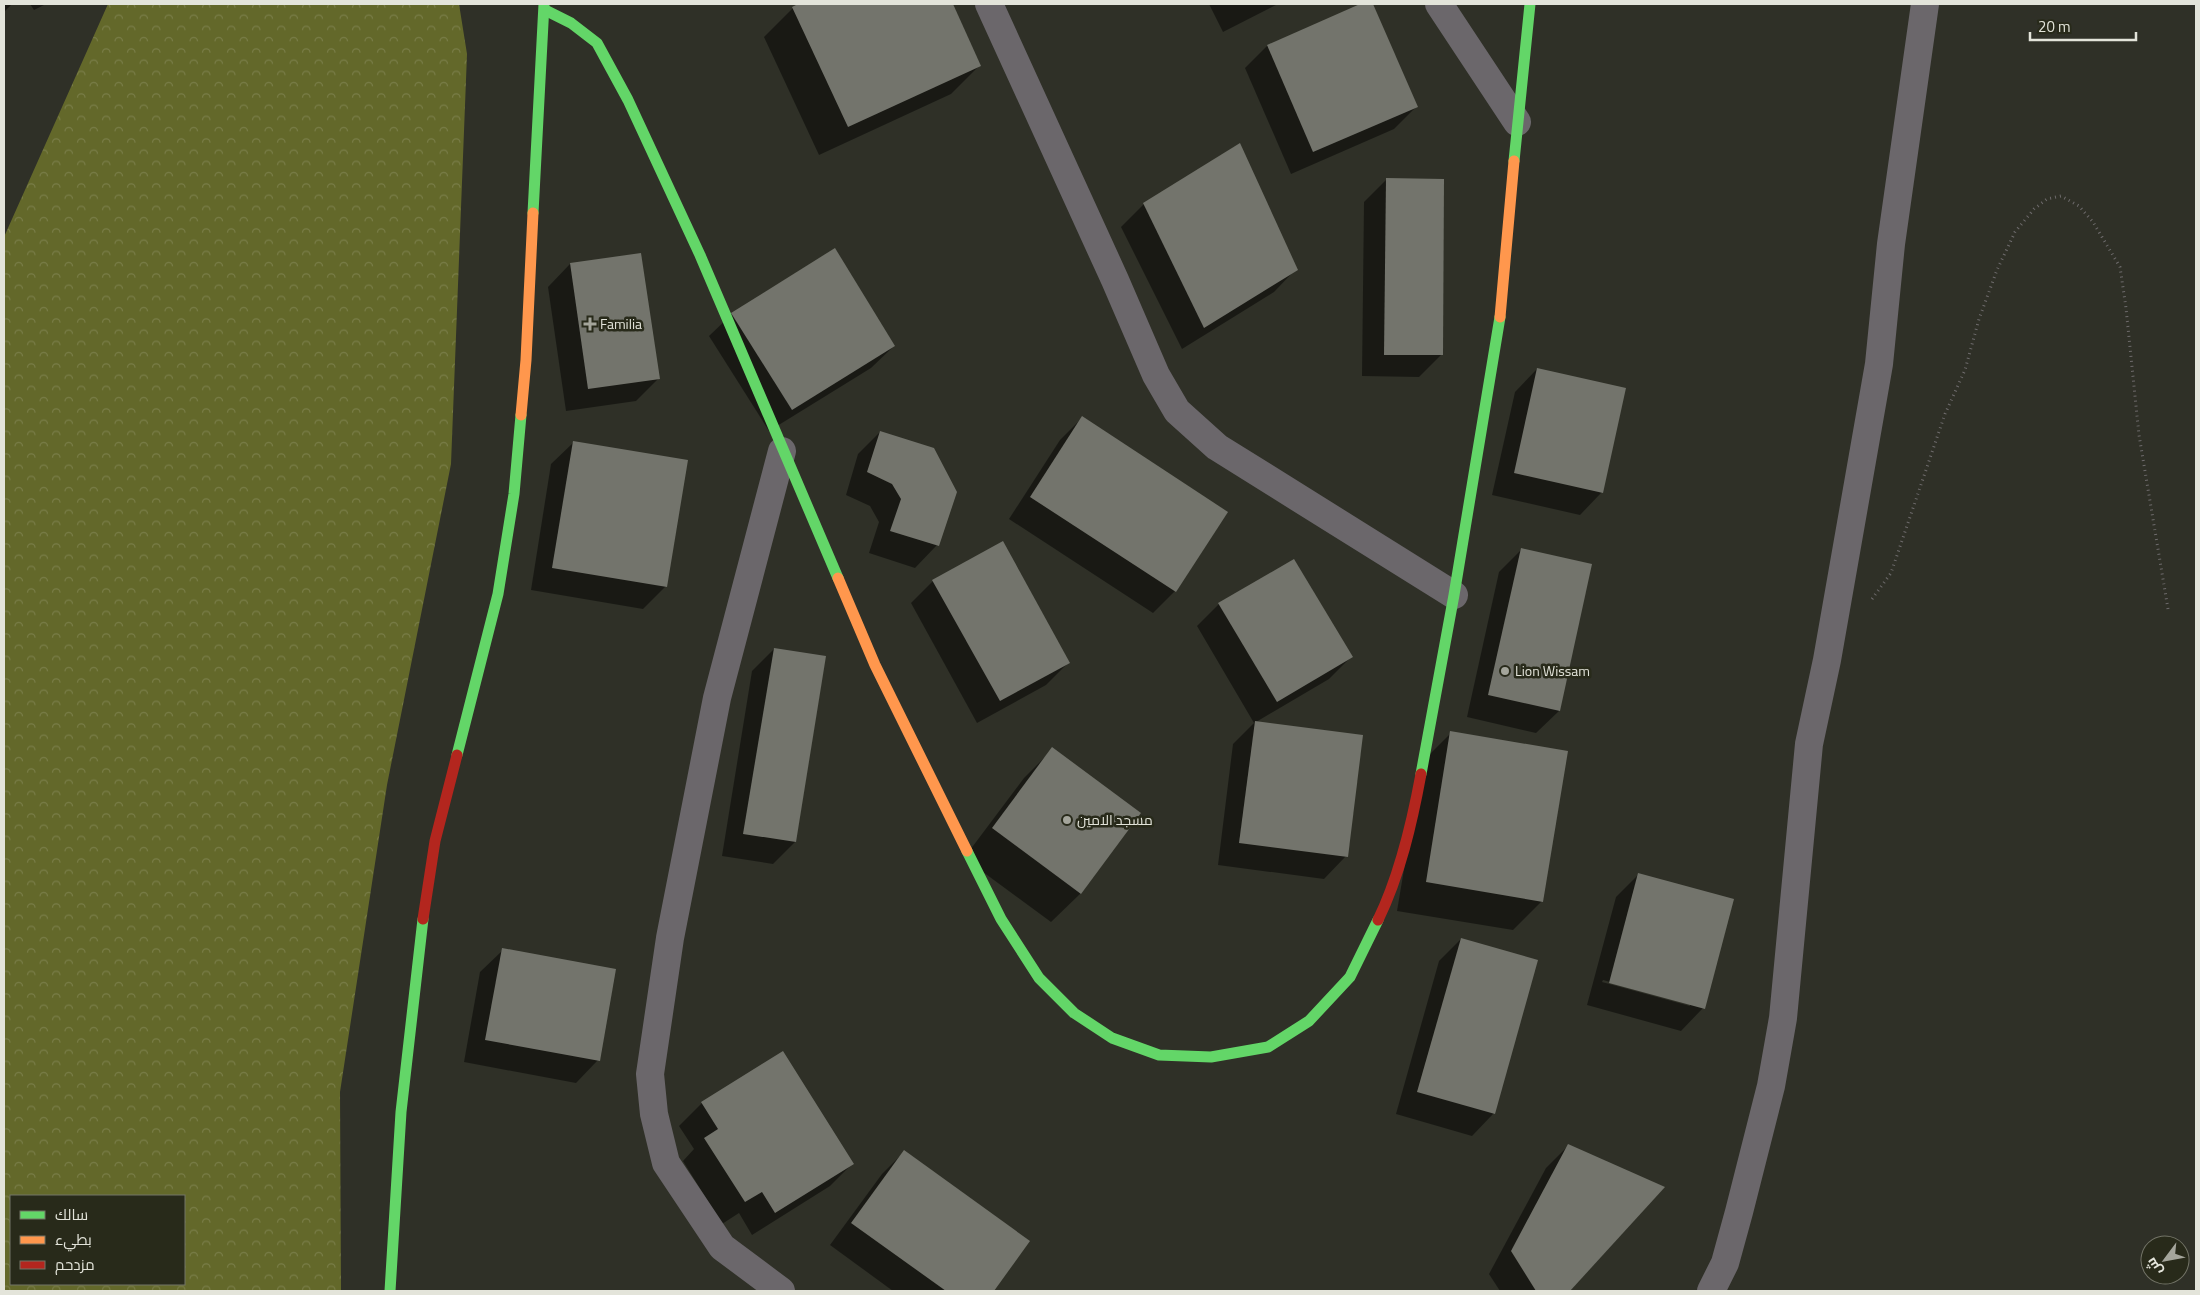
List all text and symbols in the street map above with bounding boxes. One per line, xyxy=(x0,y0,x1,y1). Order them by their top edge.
scale bar xyxy=(2030,10,2136,42)
text: 20 m xyxy=(2038,15,2071,38)
place label: Familia xyxy=(600,313,642,334)
marker: Familia xyxy=(584,318,596,330)
place label: Lion Wissam xyxy=(1515,660,1590,681)
marker: Lion Wissam xyxy=(1499,665,1511,677)
place label: مسجد الامين xyxy=(1077,809,1153,830)
marker: مسجد الامين xyxy=(1061,814,1073,826)
legend xyxy=(10,1195,185,1285)
text: سالك xyxy=(55,1203,88,1226)
text: بطيء xyxy=(55,1228,92,1252)
north arrow xyxy=(2140,1235,2190,1285)
text: مزدحم xyxy=(55,1253,95,1276)
text: ش xyxy=(2140,1254,2167,1280)

